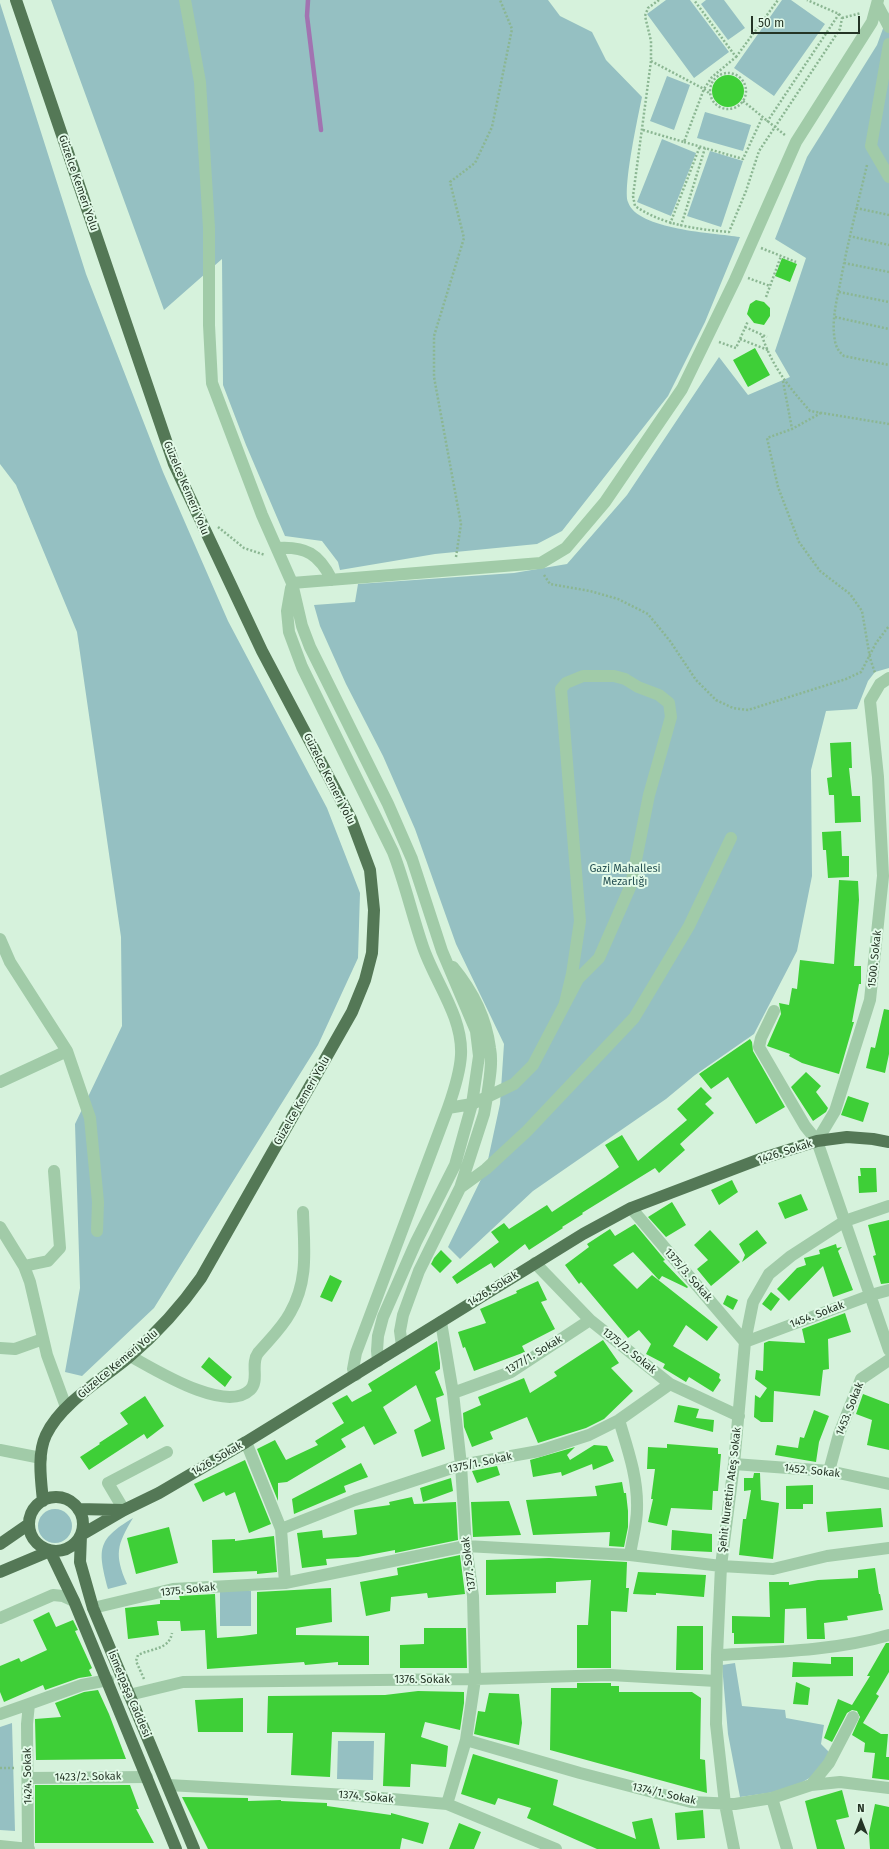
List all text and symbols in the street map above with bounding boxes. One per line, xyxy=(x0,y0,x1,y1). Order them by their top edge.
scale bar xyxy=(753,8,862,34)
text: 50 m xyxy=(758,16,784,30)
street label: Güzelce Kemeri Yolu xyxy=(55,133,101,233)
street label: Güzelce Kemeri Yolu xyxy=(160,439,212,537)
street label: Güzelce Kemeri Yolu xyxy=(300,731,358,827)
park label: Gazi Mahallesi Mezarlığı xyxy=(589,862,661,888)
street label: 1500. Sokak xyxy=(865,930,885,988)
street label: Güzelce Kemeri Yolu xyxy=(271,1054,333,1148)
street label: 1426. Sokak xyxy=(756,1137,814,1167)
street label: 1375/3. Sokak xyxy=(661,1246,715,1304)
street label: 1426. Sokak xyxy=(465,1268,521,1310)
street label: 1454. Sokak xyxy=(788,1299,846,1331)
street label: 1375/2. Sokak xyxy=(599,1325,659,1377)
street label: Güzelce Kemeri Yolu xyxy=(75,1327,161,1401)
street label: 1377/1. Sokak xyxy=(503,1333,565,1377)
street label: 1453. Sokak xyxy=(833,1380,867,1438)
street label: Şehit Nurettin Ateş Sokak xyxy=(716,1427,744,1553)
street label: 1426. Sokak xyxy=(189,1439,245,1479)
street label: 1375/1. Sokak xyxy=(447,1450,513,1476)
street label: 1452. Sokak xyxy=(783,1461,841,1481)
street label: 1377. Sokak xyxy=(459,1536,479,1592)
street label: 1375. Sokak xyxy=(160,1581,216,1599)
street label: İsmetpaşa Caddesi xyxy=(105,1648,153,1740)
street label: 1376. Sokak xyxy=(394,1673,450,1687)
street label: 1424. Sokak xyxy=(21,1748,35,1804)
street label: 1423/2. Sokak xyxy=(54,1770,122,1784)
street label: 1374/1. Sokak xyxy=(631,1780,697,1808)
street label: 1374. Sokak xyxy=(338,1788,394,1806)
north arrow xyxy=(841,1801,881,1841)
text: N xyxy=(857,1802,865,1815)

